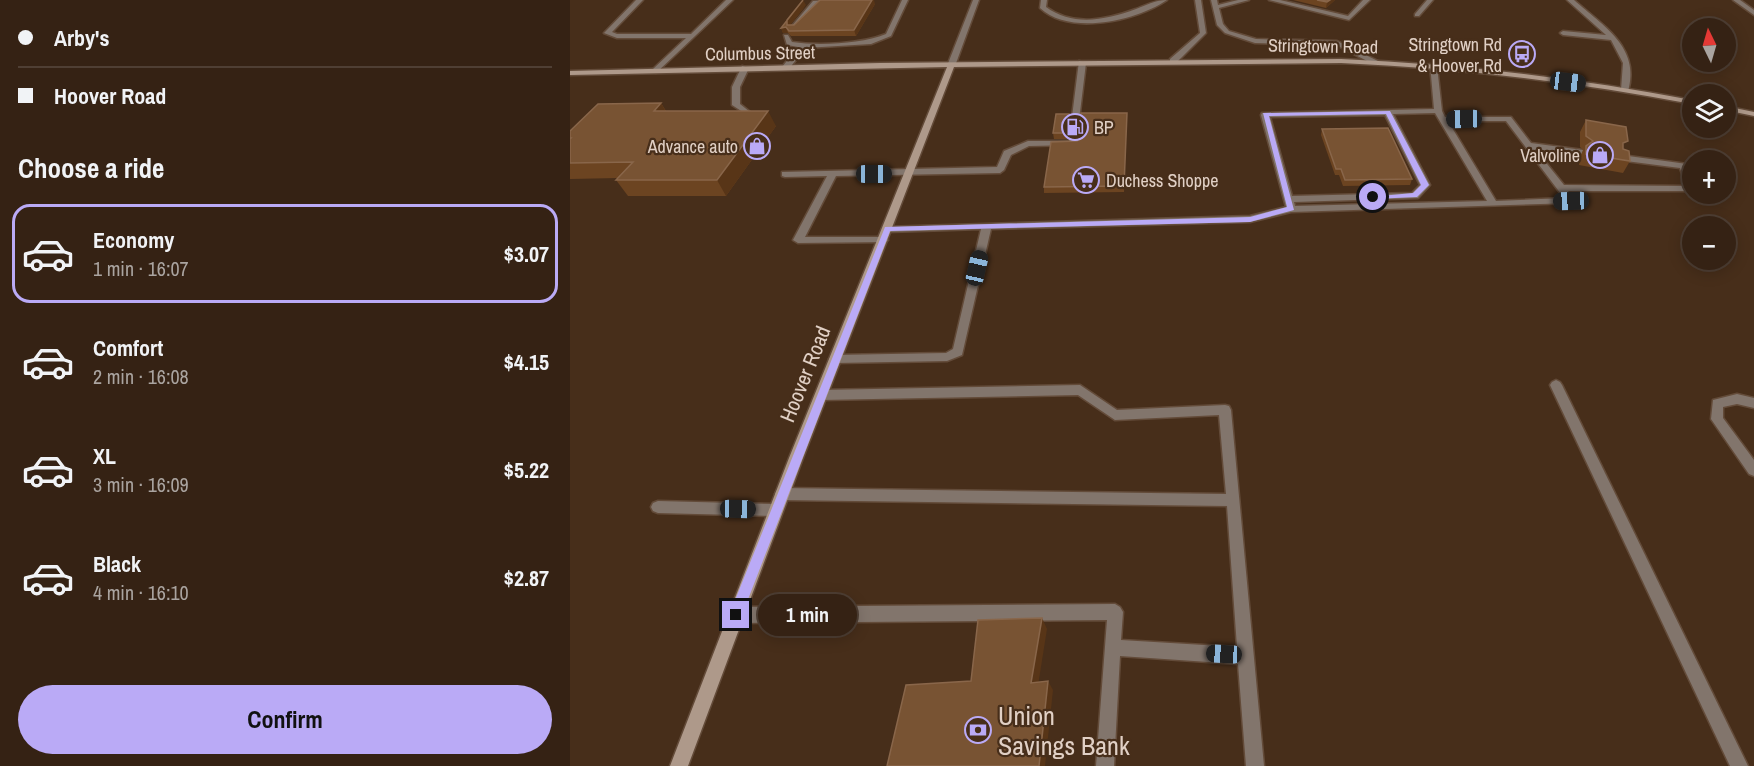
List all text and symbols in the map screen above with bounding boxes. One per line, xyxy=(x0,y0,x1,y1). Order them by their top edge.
north arrow xyxy=(1682,18,1736,72)
map controls xyxy=(1682,18,1736,270)
text: Arby's xyxy=(54,23,109,53)
place label: Stringtown Rd & Hoover Rd xyxy=(1408,32,1502,78)
street label: Stringtown Road xyxy=(1268,33,1378,59)
bus stop icon: Stringtown Rd & Hoover Rd xyxy=(1507,39,1537,69)
street label: Columbus Street xyxy=(705,40,815,66)
car xyxy=(1549,71,1587,93)
text: Hoover Road xyxy=(54,81,166,111)
button: layers xyxy=(1682,84,1736,138)
car xyxy=(1446,110,1482,128)
fuel station icon: BP xyxy=(1060,112,1090,142)
place label: BP xyxy=(1094,115,1114,140)
shop icon: Advance auto xyxy=(742,131,772,161)
place label: Advance auto xyxy=(647,134,738,159)
shop icon: Valvoline xyxy=(1585,140,1615,170)
place label: Valvoline xyxy=(1520,143,1580,168)
text: Choose a ride xyxy=(18,150,164,186)
button: + xyxy=(1682,150,1736,204)
car xyxy=(856,165,892,183)
supermarket icon: Duchess Shoppe xyxy=(1071,165,1101,195)
place label: Duchess Shoppe xyxy=(1106,168,1218,193)
route start xyxy=(1359,183,1386,210)
car xyxy=(1553,191,1589,211)
button: − xyxy=(1682,216,1736,270)
text: Economy xyxy=(93,225,174,255)
icon: car xyxy=(21,227,75,281)
text: $3.07 xyxy=(504,239,549,269)
car xyxy=(964,248,990,288)
text: 1 min · 16:07 xyxy=(93,255,189,282)
street label: Hoover Road xyxy=(773,322,837,426)
text: Comfort xyxy=(93,333,163,363)
icon: car xyxy=(21,335,75,389)
text: $4.15 xyxy=(504,347,549,377)
text: 2 min · 16:08 xyxy=(93,363,189,390)
text: XL xyxy=(93,441,116,471)
icon: car xyxy=(21,443,75,497)
text: $5.22 xyxy=(504,455,549,485)
text: 3 min · 16:09 xyxy=(93,471,189,498)
car xyxy=(720,500,756,518)
text: Black xyxy=(93,549,141,579)
icon: car xyxy=(21,551,75,605)
text: $2.87 xyxy=(504,563,549,593)
text: 4 min · 16:10 xyxy=(93,579,189,606)
callout: 1 min xyxy=(757,594,856,636)
route end xyxy=(722,601,749,628)
text: 1 min xyxy=(786,601,829,628)
car xyxy=(1206,644,1242,664)
button: Confirm xyxy=(18,685,552,754)
place label: Union Savings Bank xyxy=(998,698,1130,763)
bank icon: Union Savings Bank xyxy=(963,715,993,745)

